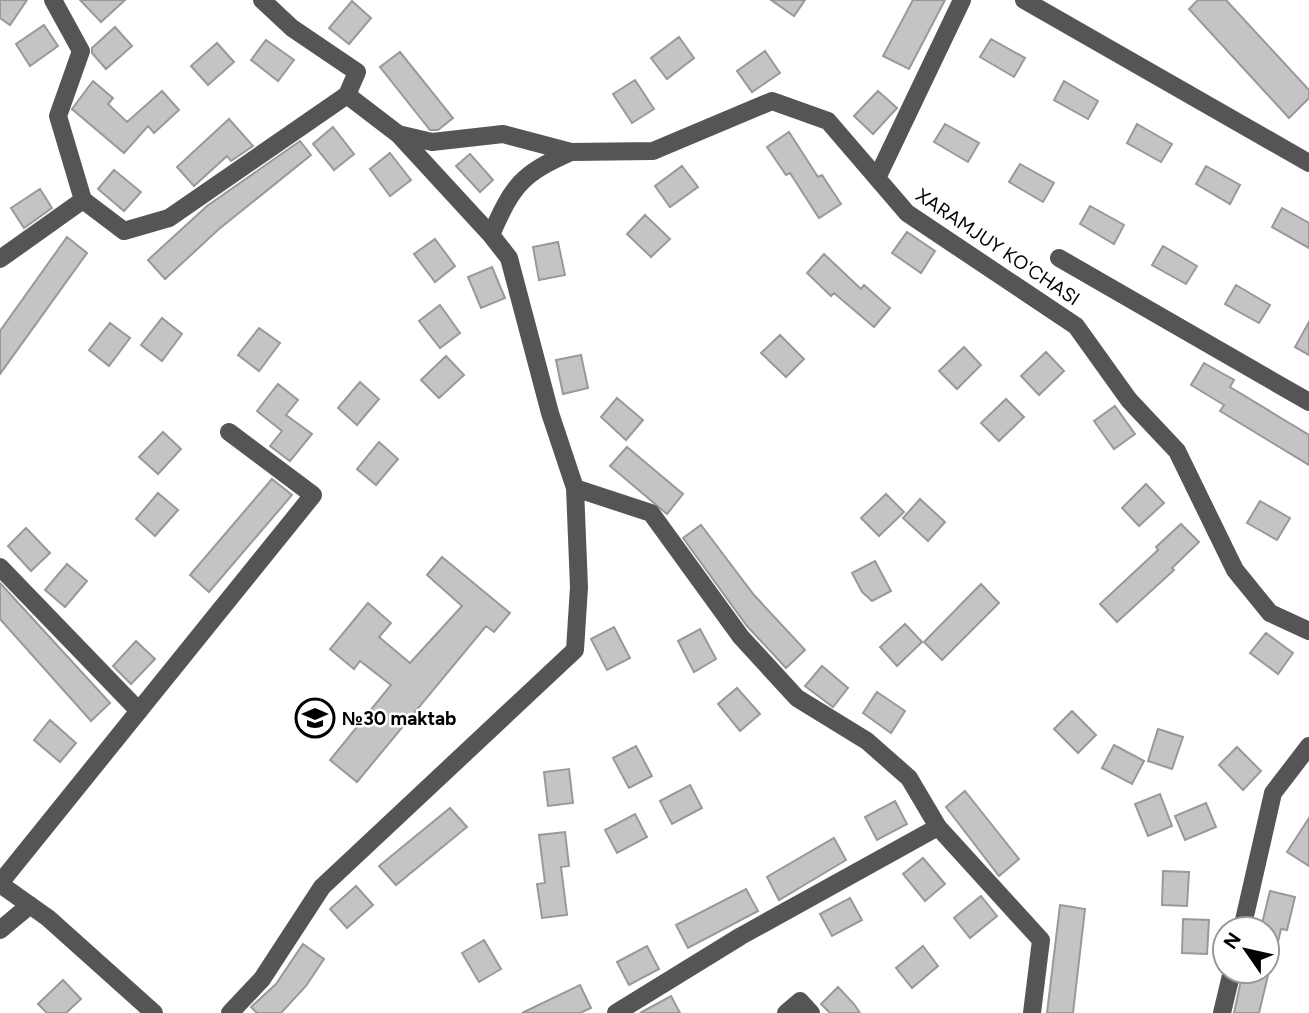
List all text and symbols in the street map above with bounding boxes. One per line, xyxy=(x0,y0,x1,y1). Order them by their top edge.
street label: XARAMJUY KO'CHASI xyxy=(912,184,1084,310)
school or university icon: №30 maktab xyxy=(294,697,336,739)
place label: №30 maktab xyxy=(342,707,456,730)
north arrow xyxy=(1211,915,1281,985)
text: N xyxy=(1219,928,1246,953)

